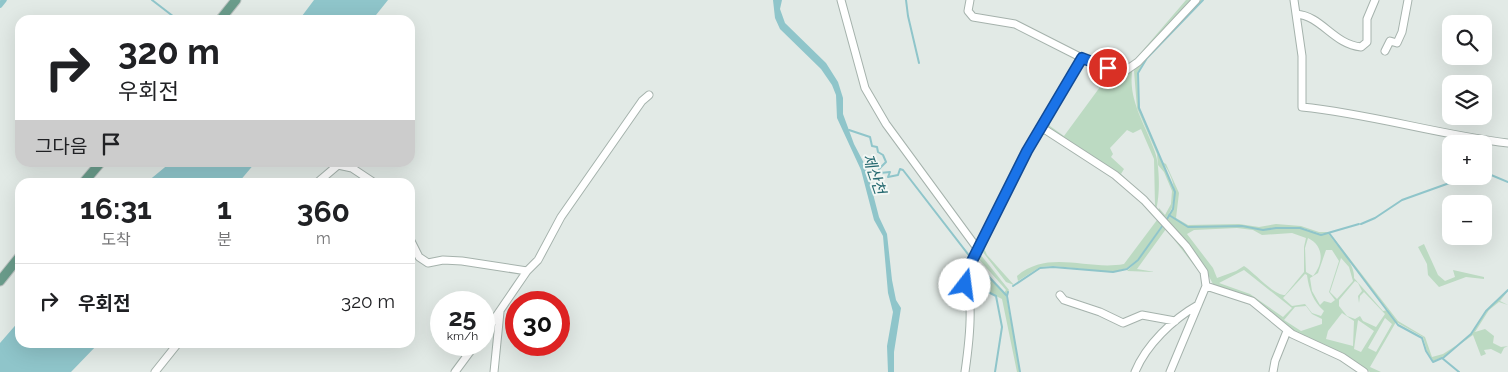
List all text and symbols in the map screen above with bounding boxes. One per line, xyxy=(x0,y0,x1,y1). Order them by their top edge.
map controls xyxy=(1442,15,1492,245)
button: search xyxy=(1442,15,1492,65)
text: 320 m xyxy=(118,31,220,72)
icon: right xyxy=(35,35,100,100)
pin xyxy=(1087,47,1129,89)
icon: arrive xyxy=(1094,54,1122,82)
button: layers xyxy=(1442,75,1492,125)
text: 우회전 xyxy=(118,78,179,104)
icon: arrive xyxy=(97,130,125,158)
text: 그다음 xyxy=(35,135,87,157)
button: + xyxy=(1442,135,1492,185)
water label: 제산천 xyxy=(859,151,890,199)
text: 16:31 xyxy=(80,191,152,226)
text: 1 xyxy=(217,191,232,226)
text: 360 xyxy=(297,194,350,229)
button: − xyxy=(1442,195,1492,245)
text: m xyxy=(316,229,331,248)
text: 도착 xyxy=(101,230,131,249)
text: 분 xyxy=(217,230,232,249)
position arrow xyxy=(938,258,990,310)
icon: right xyxy=(35,287,63,315)
text: 320 m xyxy=(341,290,395,312)
speed limit sign: 30 xyxy=(505,291,570,356)
text: 우회전 xyxy=(78,292,130,314)
text: 25 xyxy=(449,302,476,332)
text: km/h xyxy=(447,329,478,343)

